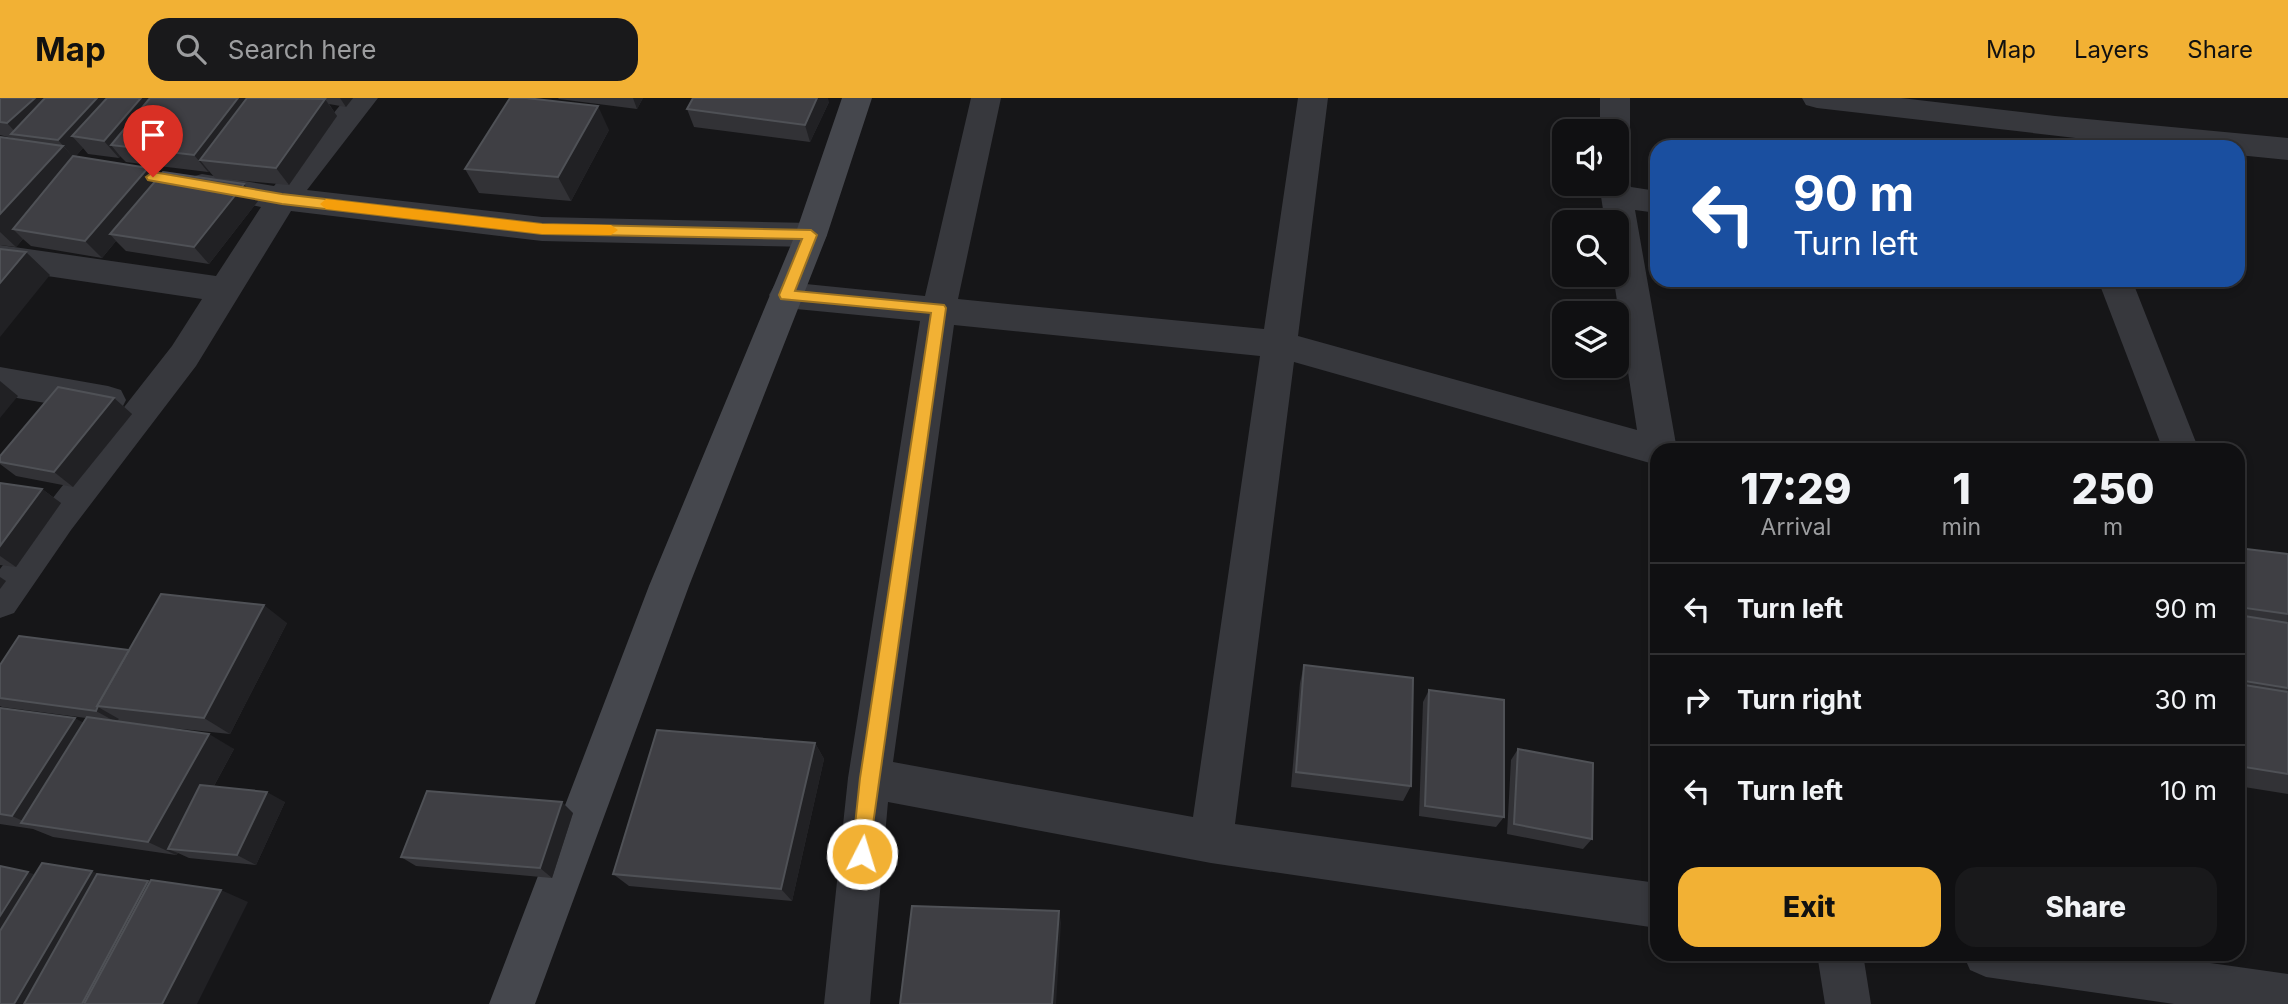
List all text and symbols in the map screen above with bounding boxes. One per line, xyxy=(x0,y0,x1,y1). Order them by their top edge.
search box xyxy=(148,18,638,81)
text: Map xyxy=(35,29,106,69)
icon: search xyxy=(172,30,210,68)
text: Search here xyxy=(228,34,376,65)
text: Map xyxy=(1986,35,2036,64)
text: Layers xyxy=(2074,35,2149,64)
text: Share xyxy=(2187,35,2253,64)
pin xyxy=(123,105,183,177)
icon: arrive xyxy=(134,116,172,154)
map controls xyxy=(1552,119,1629,378)
button: sound xyxy=(1552,119,1629,196)
text: 90 m xyxy=(1793,164,1914,223)
icon: left xyxy=(1678,168,1769,259)
button: search xyxy=(1552,210,1629,287)
text: Turn left xyxy=(1793,224,1918,263)
button: layers xyxy=(1552,301,1629,378)
text: 17:29 xyxy=(1740,463,1852,514)
text: 1 xyxy=(1952,463,1971,514)
text: 250 xyxy=(2071,463,2155,514)
text: Arrival xyxy=(1761,513,1831,541)
text: min xyxy=(1942,513,1981,541)
text: m xyxy=(2103,513,2123,541)
icon: left xyxy=(1678,590,1716,628)
text: Turn left xyxy=(1737,593,1843,624)
text: 90 m xyxy=(2154,593,2217,624)
icon: right xyxy=(1678,681,1716,719)
text: Turn right xyxy=(1737,684,1862,715)
text: 30 m xyxy=(2154,684,2217,715)
icon: left xyxy=(1678,772,1716,810)
text: Turn left xyxy=(1737,775,1843,806)
text: 10 m xyxy=(2160,775,2217,806)
position arrow xyxy=(825,817,899,891)
button: Exit xyxy=(1678,867,1941,947)
button: Share xyxy=(1955,867,2217,947)

